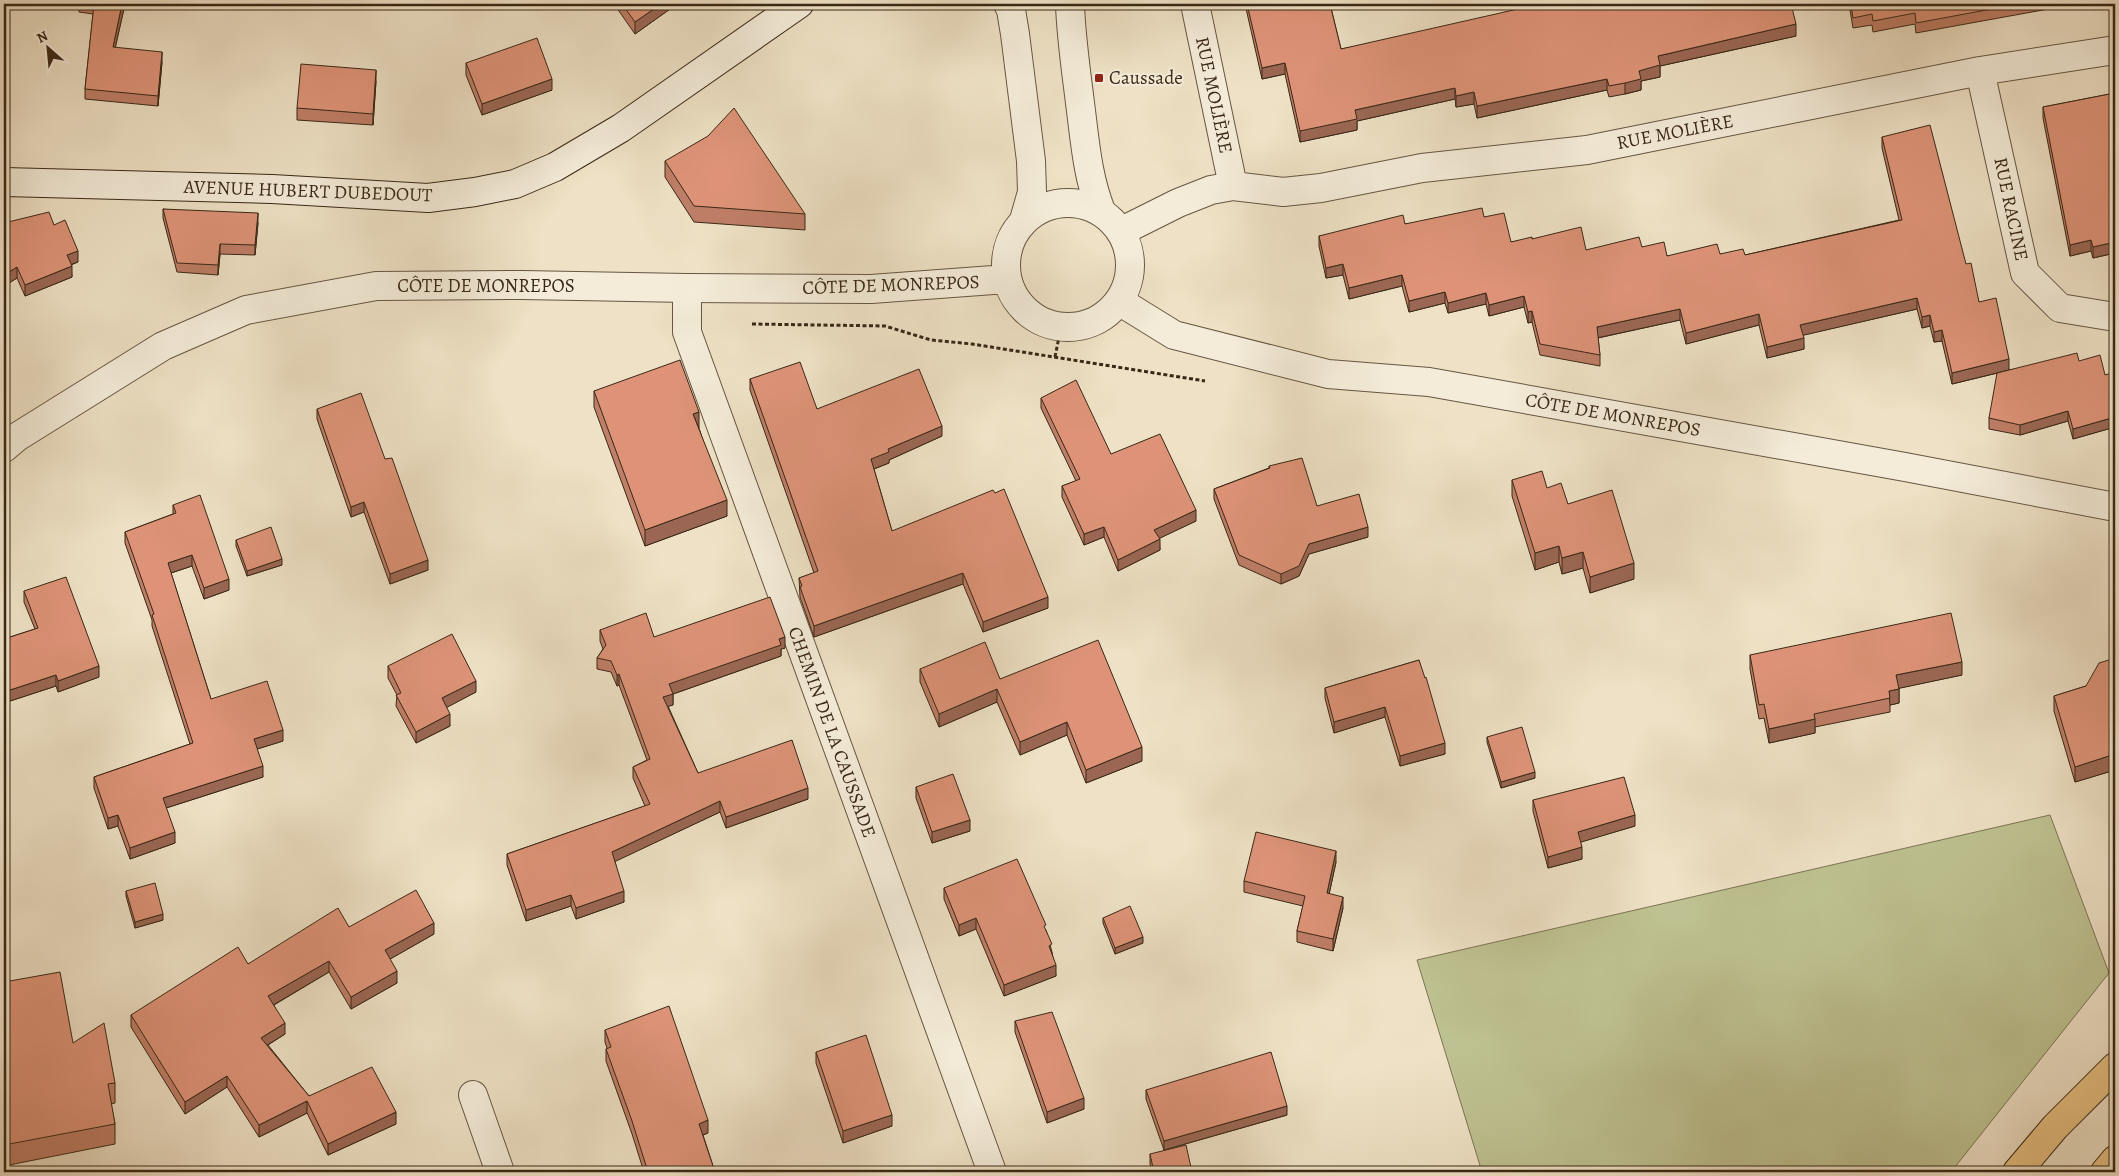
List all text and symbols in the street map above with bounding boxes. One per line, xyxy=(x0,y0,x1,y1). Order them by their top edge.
north arrow xyxy=(22,22,72,72)
text: N xyxy=(33,26,51,48)
street label: RUE MOLIÈRE xyxy=(1189,34,1239,156)
place label: Caussade xyxy=(1109,65,1183,91)
marker: Caussade xyxy=(1093,72,1105,84)
street label: RUE MOLIÈRE xyxy=(1614,108,1736,156)
street label: RUE RACINE xyxy=(1987,155,2035,263)
street label: AVENUE HUBERT DUBEDOUT xyxy=(182,174,433,208)
street label: CÔTE DE MONREPOS xyxy=(802,269,980,301)
street label: CÔTE DE MONREPOS xyxy=(397,273,575,299)
street label: CÔTE DE MONREPOS xyxy=(1523,387,1703,443)
street label: CHEMIN DE LA CAUSSADE xyxy=(782,623,882,841)

